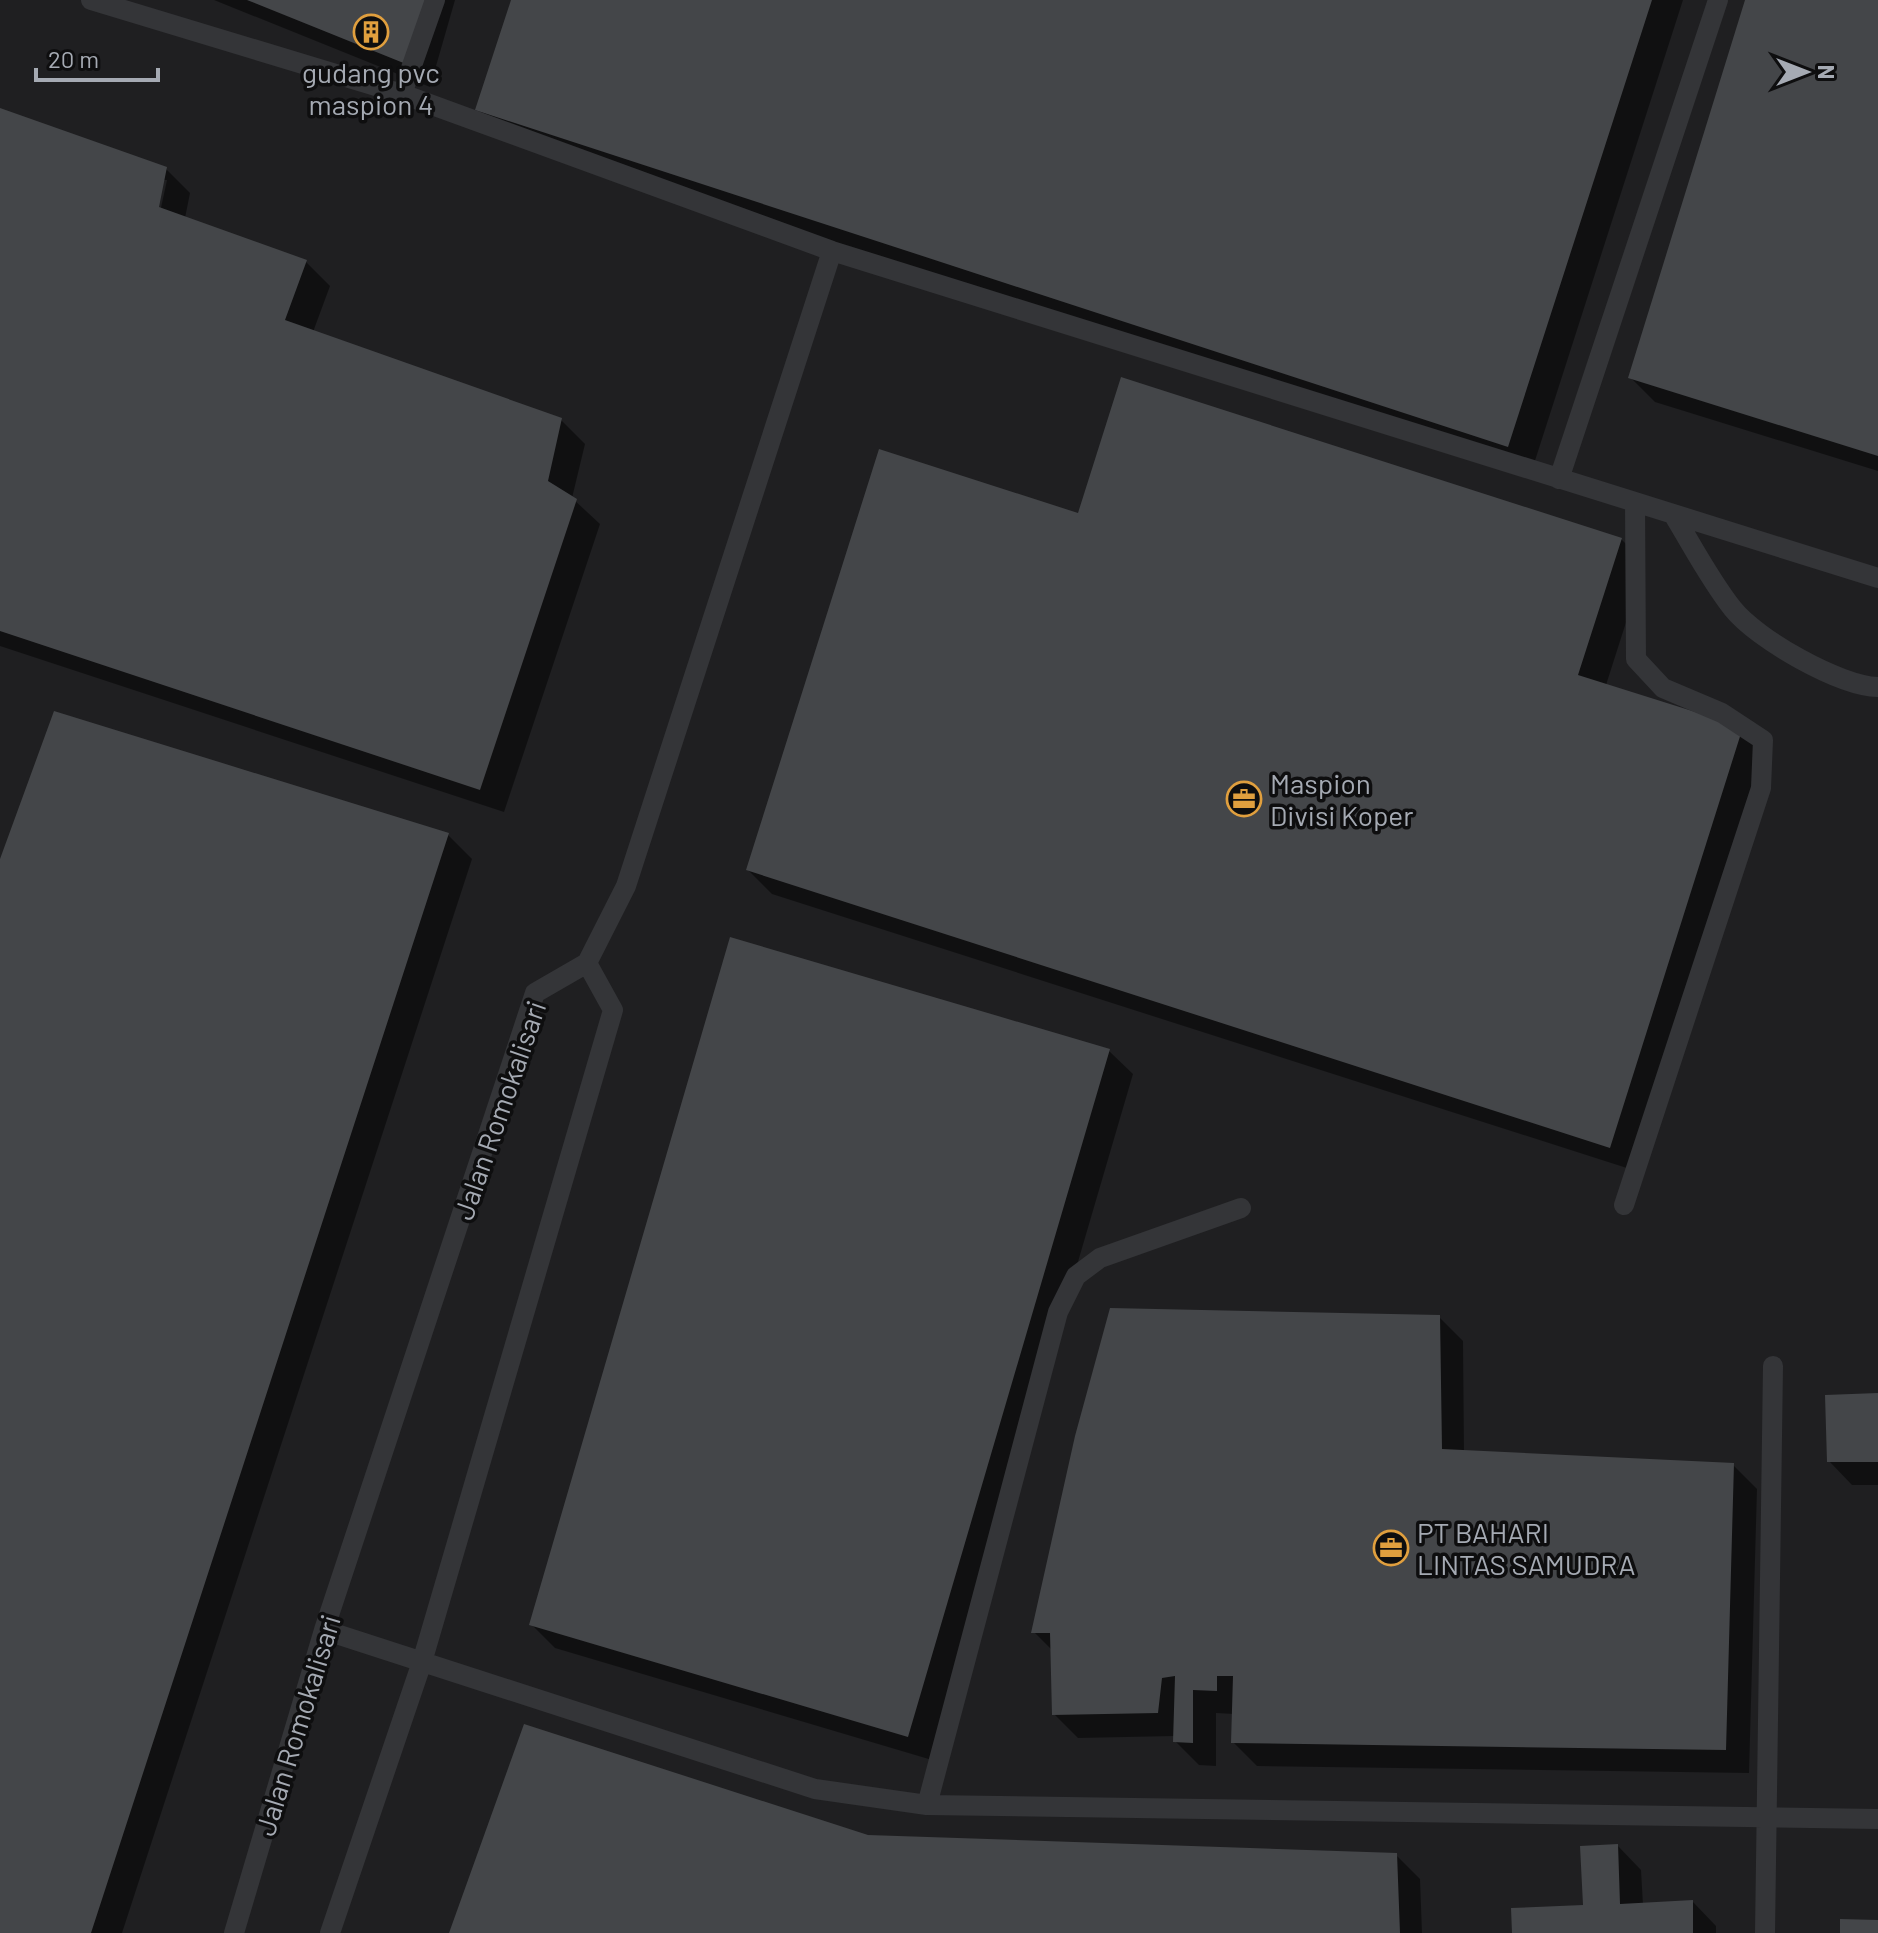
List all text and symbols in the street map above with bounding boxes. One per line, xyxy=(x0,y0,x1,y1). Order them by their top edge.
building icon: gudang pvc maspion 4 xyxy=(352,13,390,51)
scale bar xyxy=(36,32,158,82)
north arrow xyxy=(1766,32,1846,112)
text: 20 m xyxy=(48,44,99,73)
place label: gudang pvc maspion 4 xyxy=(302,55,440,121)
text: N xyxy=(1814,65,1840,79)
place label: Maspion Divisi Koper xyxy=(1270,766,1413,832)
office icon: Maspion Divisi Koper xyxy=(1225,780,1263,818)
street label: Jalan Romokalisari xyxy=(446,996,552,1224)
place label: PT BAHARI LINTAS SAMUDRA xyxy=(1417,1515,1635,1581)
office icon: PT BAHARI LINTAS SAMUDRA xyxy=(1372,1529,1410,1567)
street label: Jalan Romokalisari xyxy=(247,1610,347,1840)

